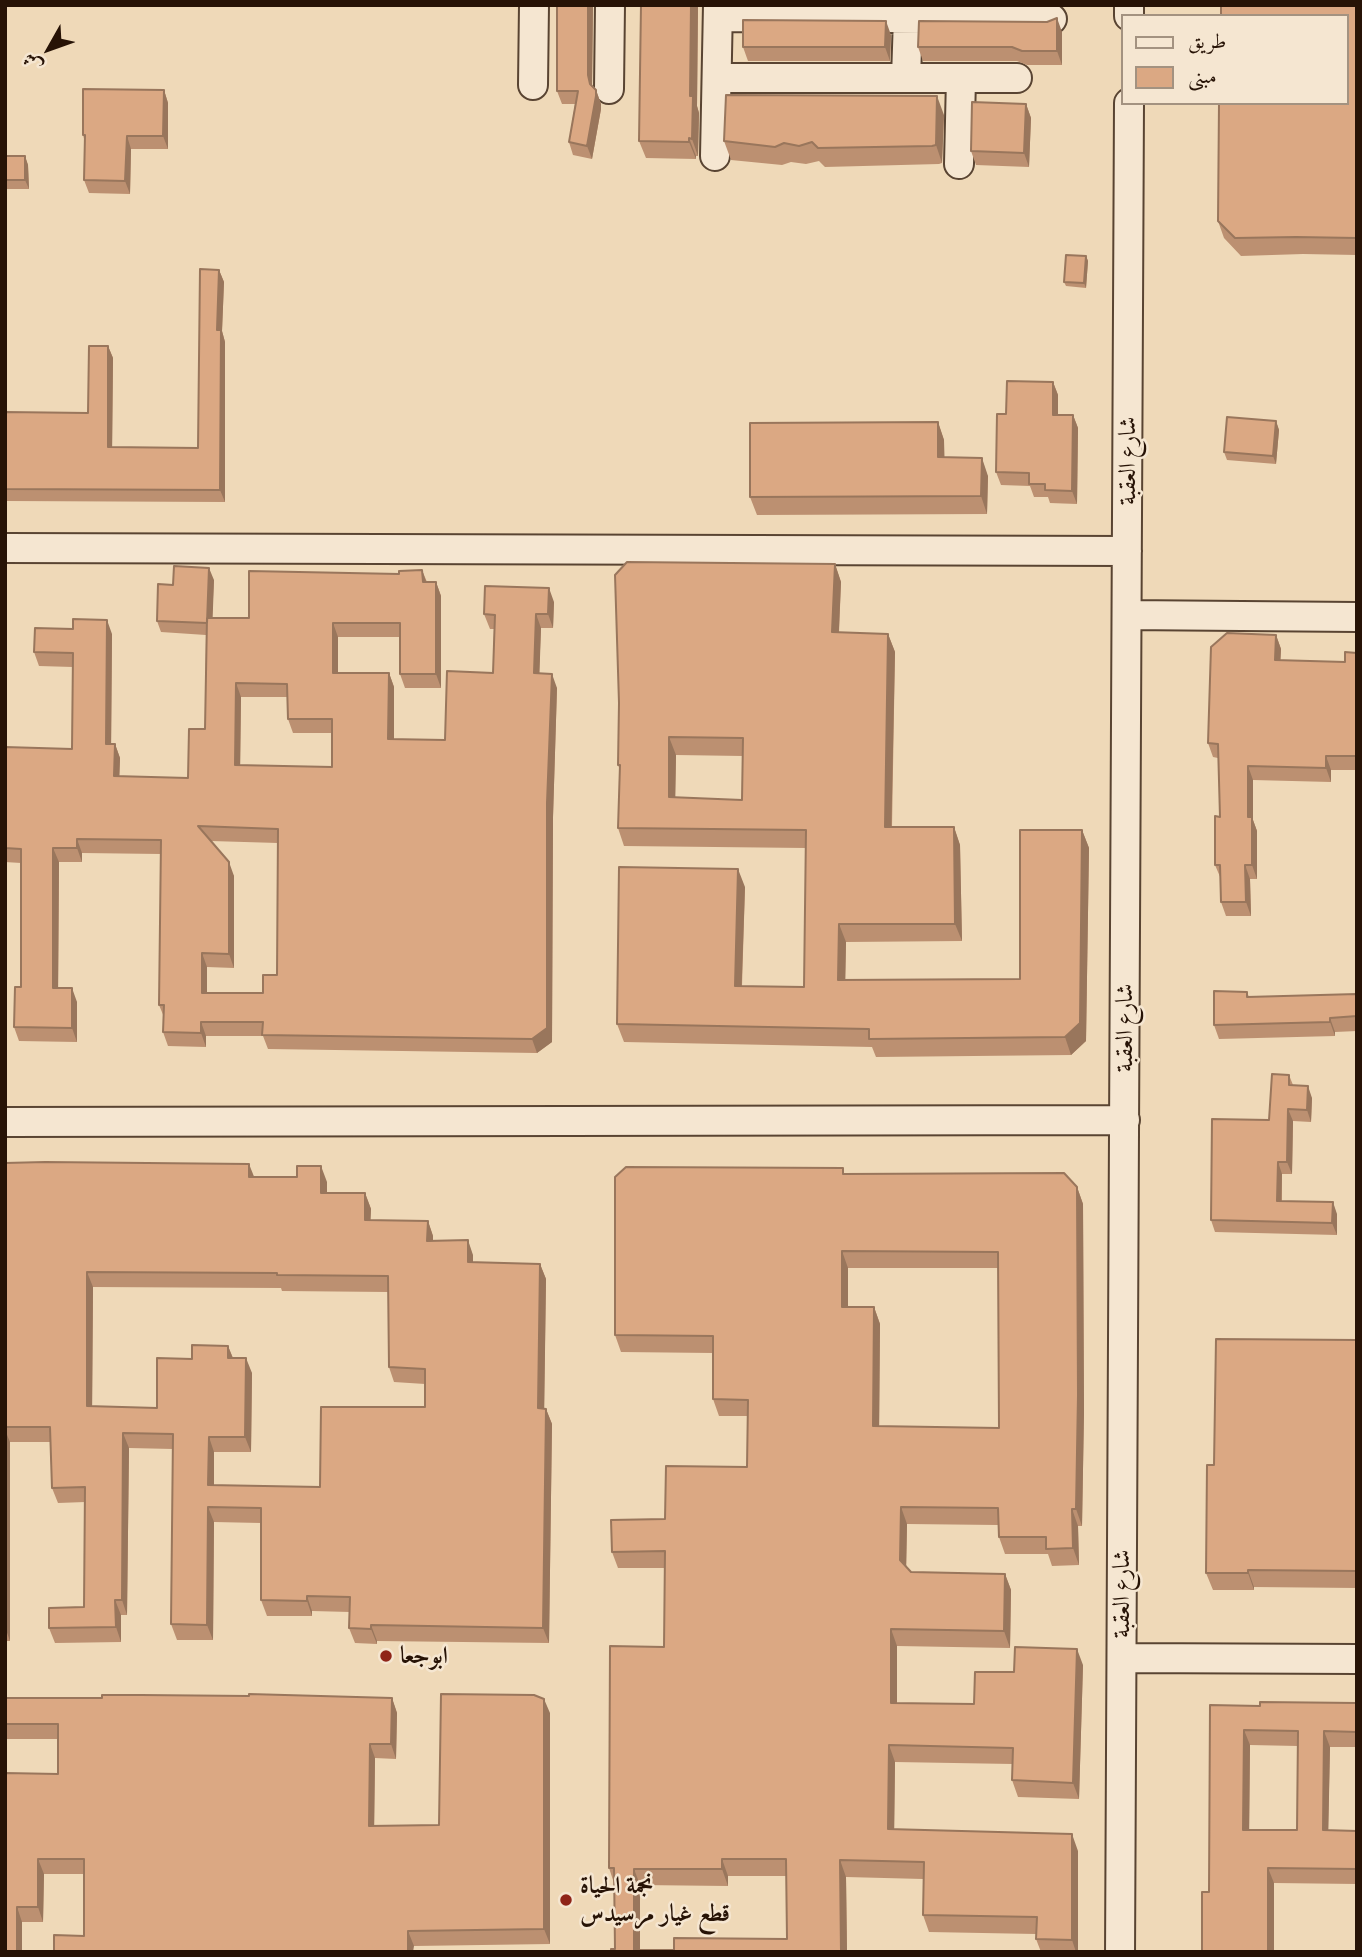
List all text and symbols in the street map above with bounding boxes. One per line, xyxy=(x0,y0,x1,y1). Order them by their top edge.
north arrow xyxy=(14,14,84,84)
legend xyxy=(1120,14,1348,105)
text: طريق xyxy=(1188,27,1226,54)
text: ش xyxy=(17,48,48,78)
text: مبنى xyxy=(1188,62,1217,89)
street label: شارع العقبة xyxy=(1114,417,1142,505)
street label: شارع العقبة xyxy=(1111,984,1139,1072)
street label: شارع العقبة xyxy=(1108,1550,1136,1638)
place label: ابوجعا xyxy=(400,1642,448,1670)
marker: ابوجعا xyxy=(378,1648,394,1664)
place label: نجمة الحياة قطع غيار مرسيدس xyxy=(580,1872,730,1928)
marker: نجمة الحياة قطع غيار مرسيدس xyxy=(558,1892,574,1908)

